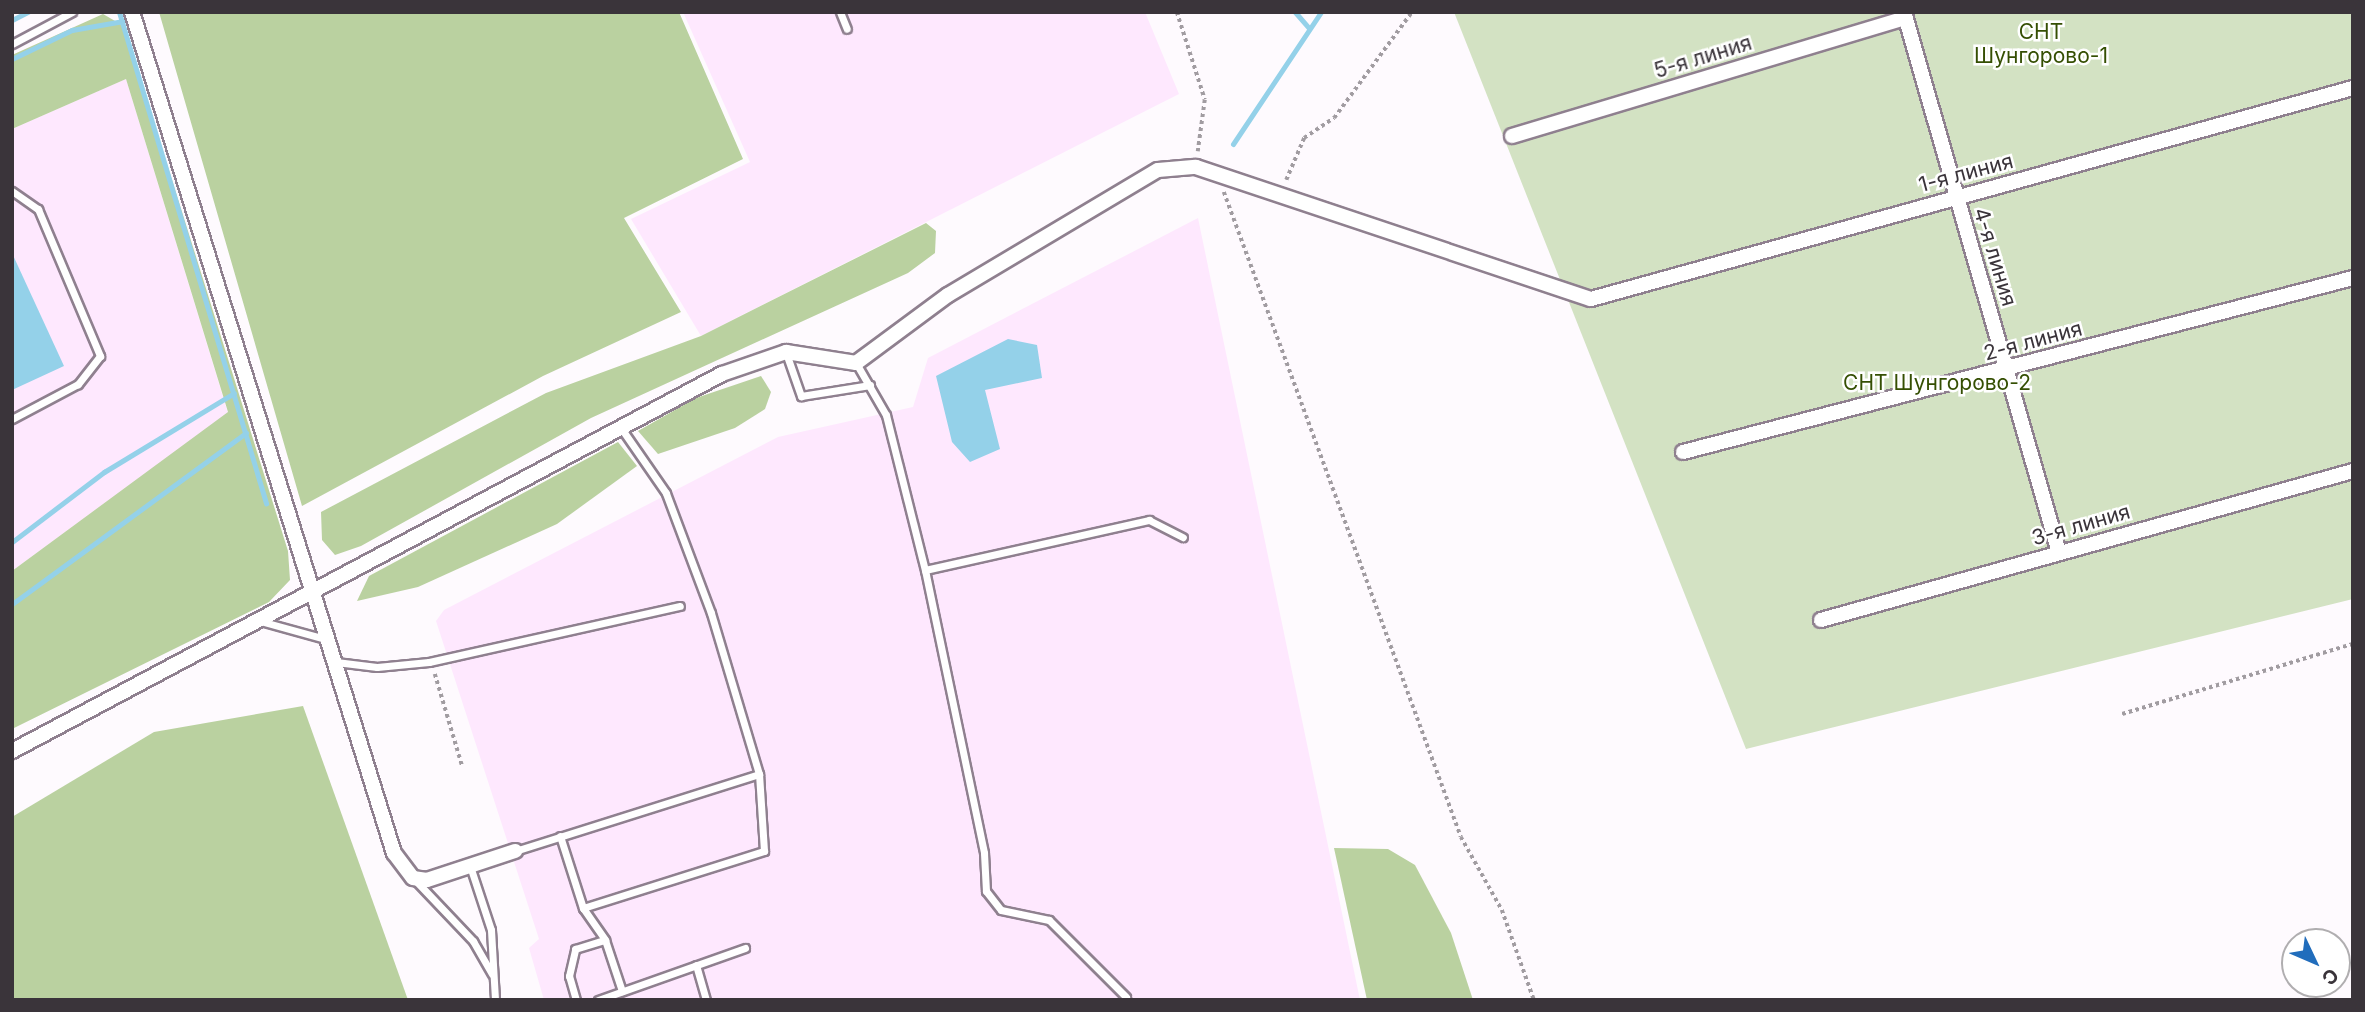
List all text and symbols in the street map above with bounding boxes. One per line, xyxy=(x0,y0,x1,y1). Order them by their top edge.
park label: СНТ Шунгорово-1 xyxy=(1974,19,2108,69)
street label: 5-я линия xyxy=(1651,30,1755,84)
street label: 1-я линия xyxy=(1916,148,2016,198)
street label: 4-я линия xyxy=(1968,205,2022,309)
street label: 2-я линия xyxy=(1981,316,2085,366)
park label: СНТ Шунгорово-2 xyxy=(1843,370,2031,396)
street label: 3-я линия xyxy=(2029,499,2133,551)
north arrow xyxy=(2281,928,2351,998)
text: С xyxy=(2317,963,2343,990)

